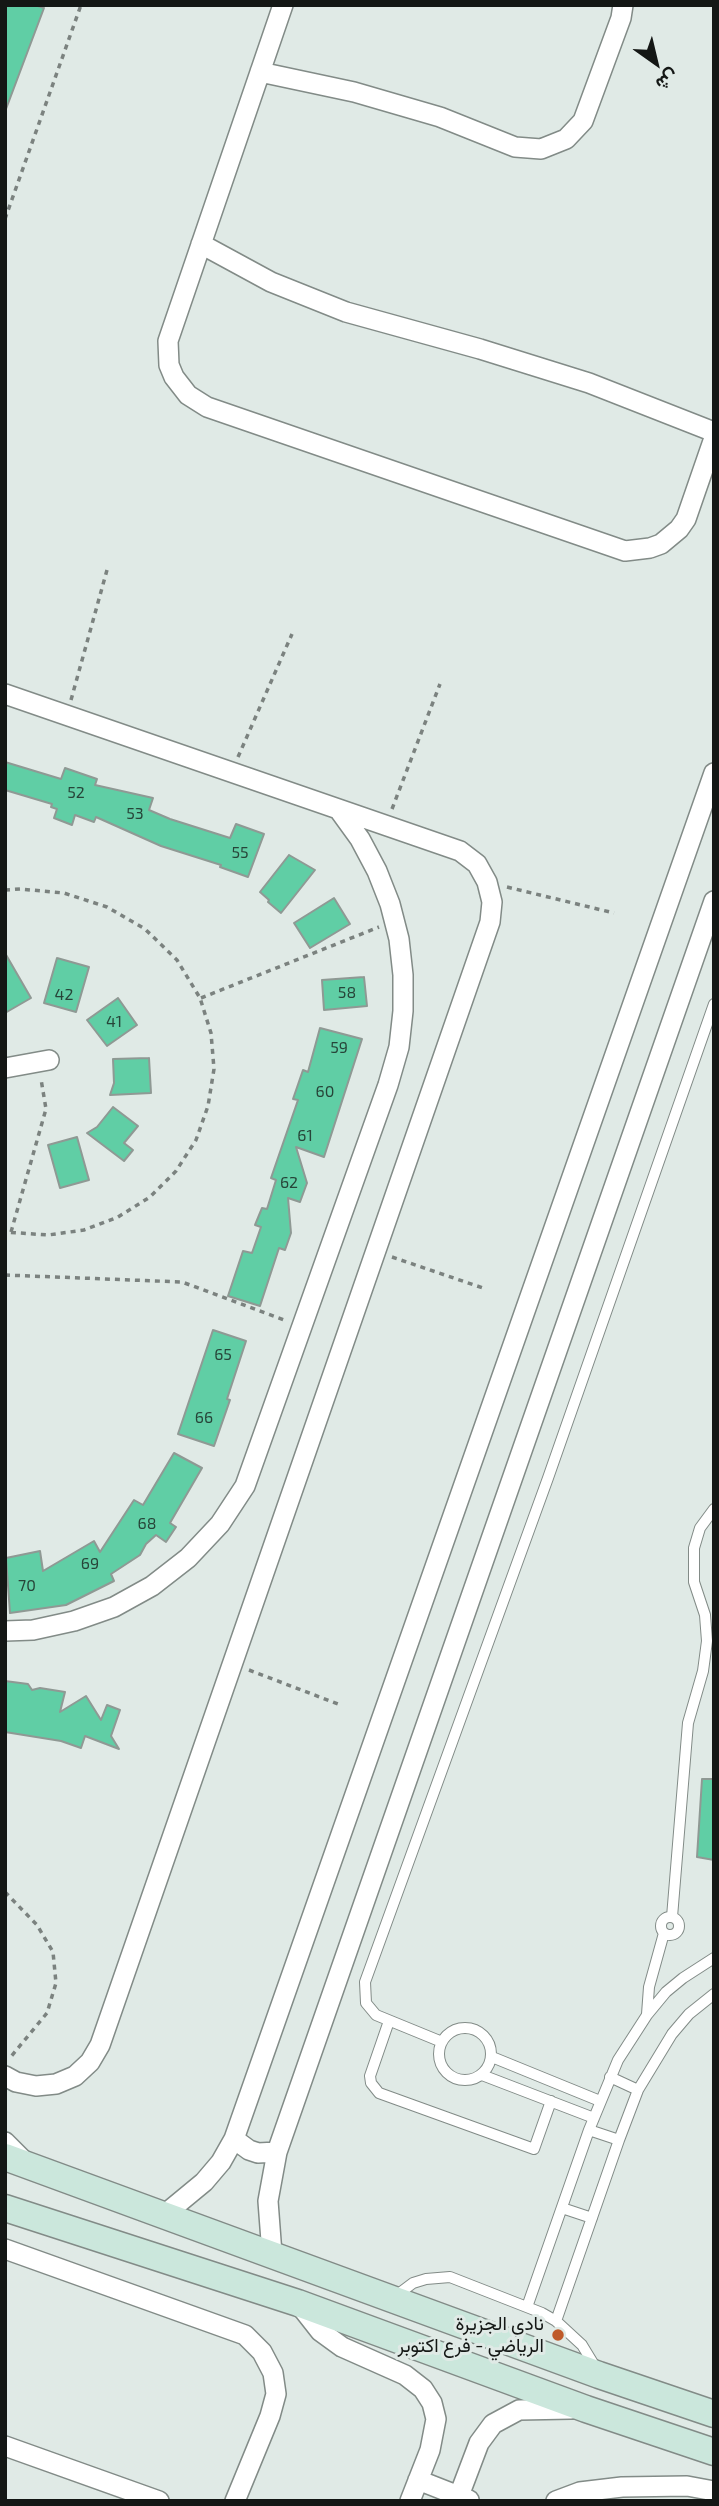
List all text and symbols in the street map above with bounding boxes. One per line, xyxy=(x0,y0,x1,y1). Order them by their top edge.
north arrow xyxy=(621,28,691,98)
text: ش xyxy=(652,65,684,97)
house number: 52 xyxy=(67,783,85,803)
house number: 53 xyxy=(126,804,144,824)
house number: 55 xyxy=(231,843,249,863)
house number: 58 xyxy=(338,983,356,1003)
house number: 42 xyxy=(55,985,73,1005)
house number: 41 xyxy=(106,1012,122,1032)
house number: 59 xyxy=(330,1038,348,1058)
house number: 60 xyxy=(316,1082,334,1102)
house number: 61 xyxy=(297,1126,313,1146)
house number: 62 xyxy=(280,1173,298,1193)
house number: 65 xyxy=(214,1345,232,1365)
house number: 66 xyxy=(195,1408,213,1428)
house number: 68 xyxy=(138,1514,156,1534)
house number: 69 xyxy=(81,1554,99,1574)
house number: 70 xyxy=(18,1576,36,1596)
place label: نادي الجزيرة الرياضي - فرع اكتوبر xyxy=(398,2313,544,2357)
marker: نادي الجزيرة الرياضي - فرع اكتوبر xyxy=(550,2327,566,2343)

